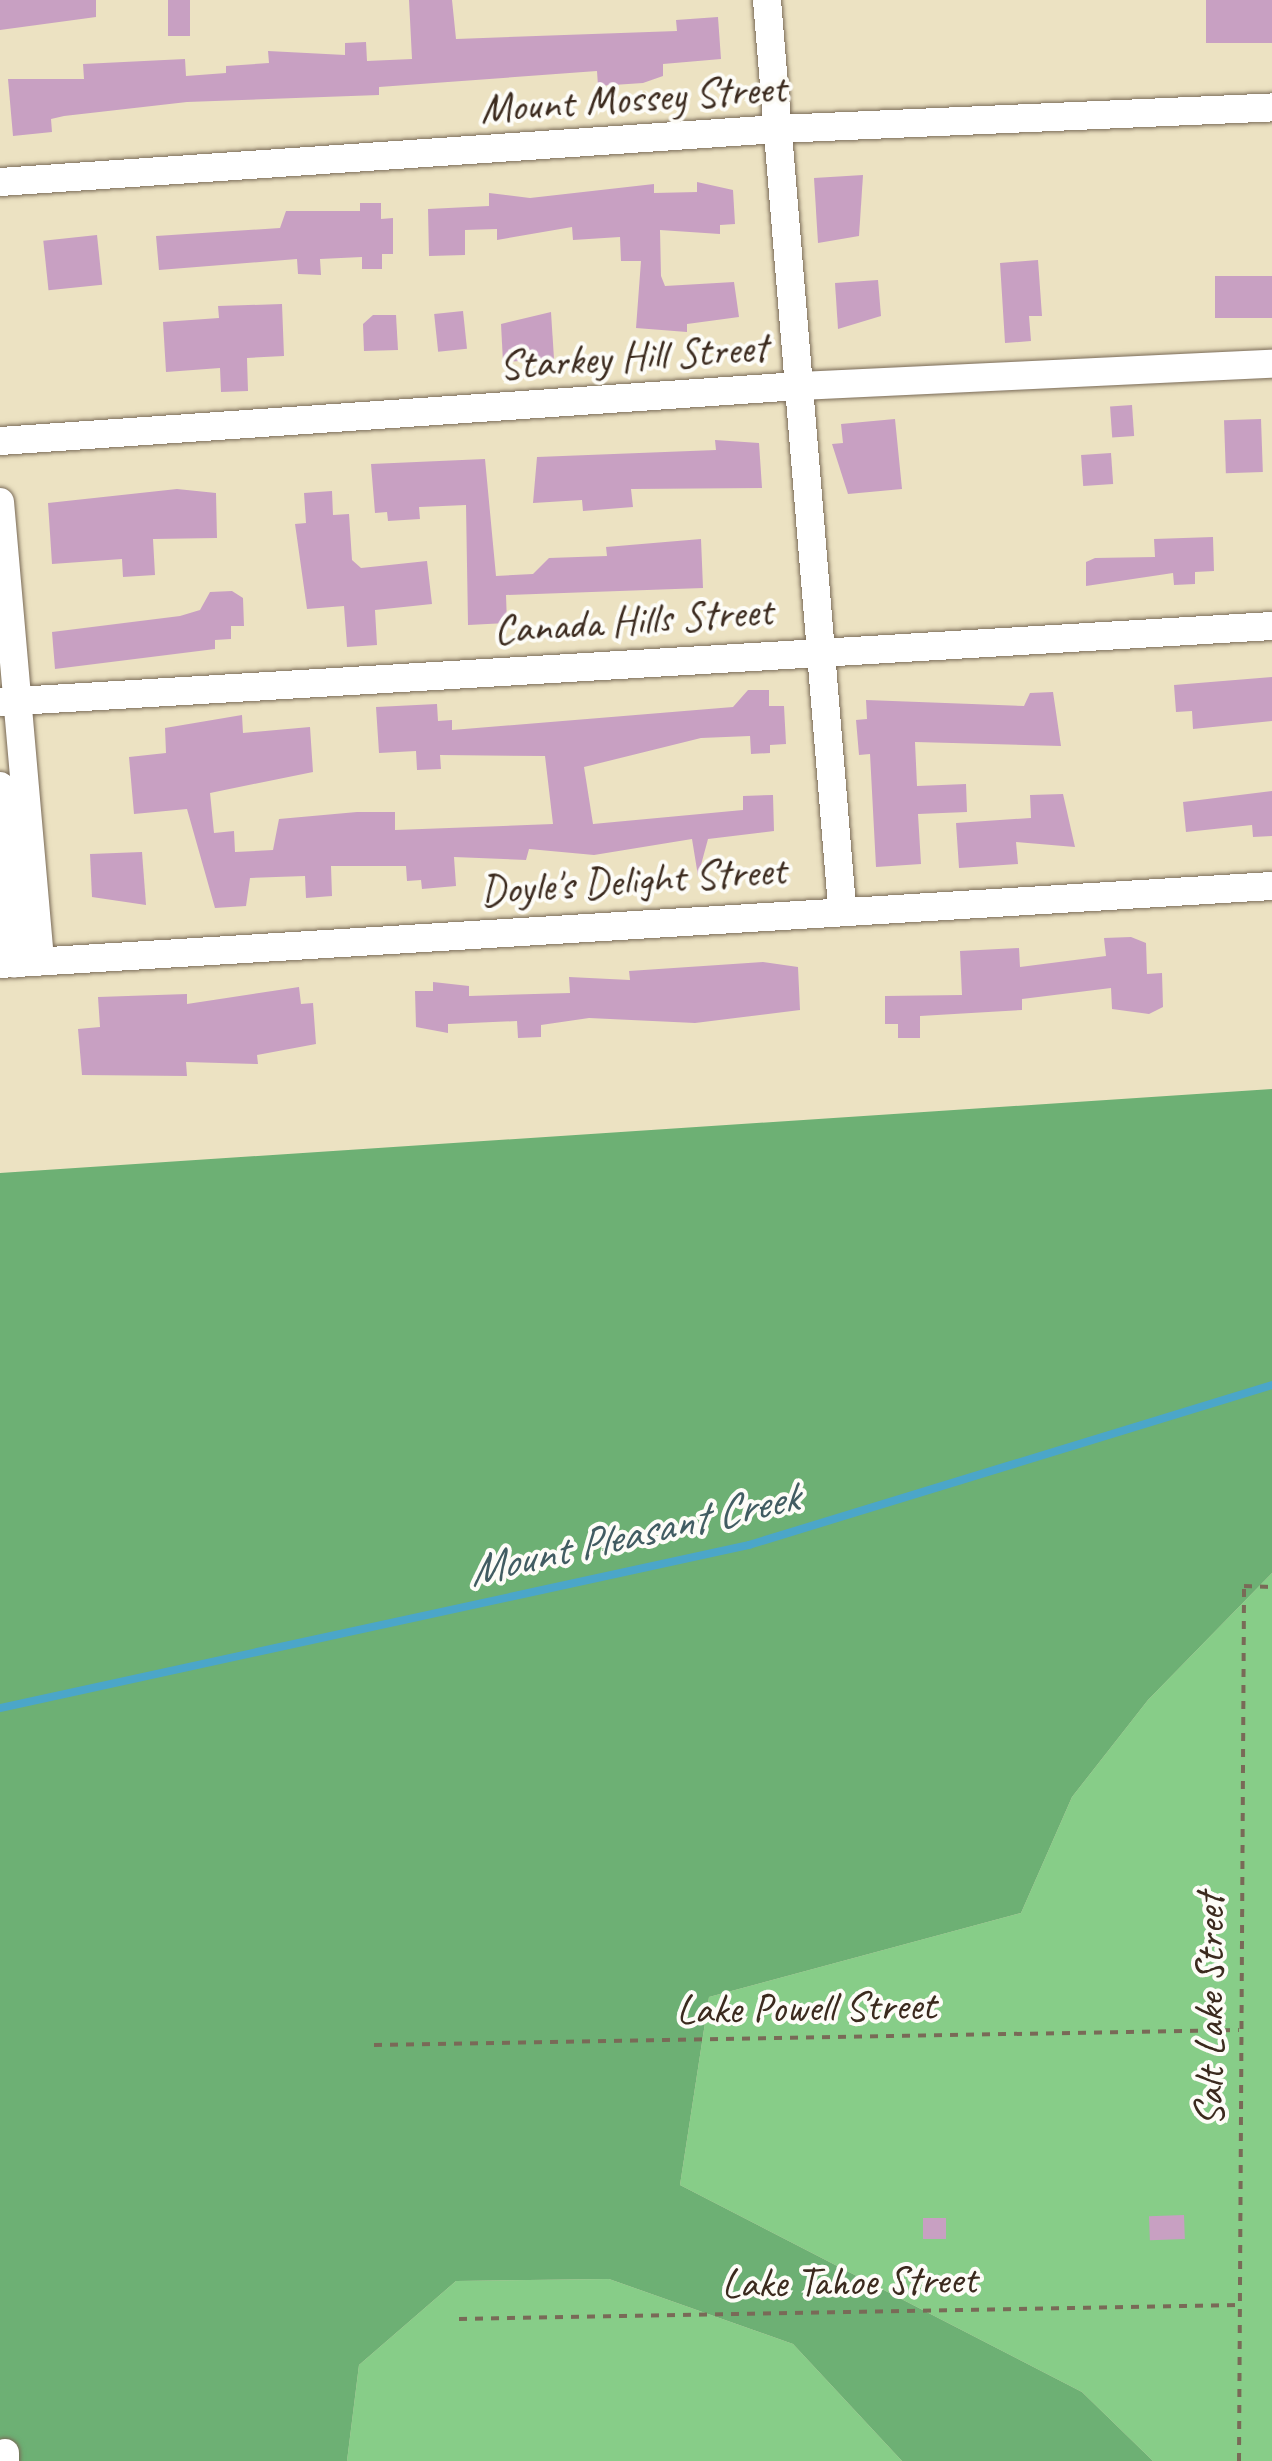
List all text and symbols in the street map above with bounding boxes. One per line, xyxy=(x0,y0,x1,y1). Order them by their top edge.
street label: Mount Mossey Street xyxy=(478,63,788,135)
street label: Starkey Hill Street xyxy=(497,322,769,392)
street label: Canada Hills Street xyxy=(492,586,774,656)
street label: Doyle's Delight Street xyxy=(478,845,788,917)
water label: Mount Pleasant Creek xyxy=(463,1470,803,1598)
street label: Salt Lake Street xyxy=(1185,1892,1235,2128)
street label: Lake Powell Street xyxy=(676,1981,936,2035)
street label: Lake Tahoe Street xyxy=(719,2255,979,2309)

